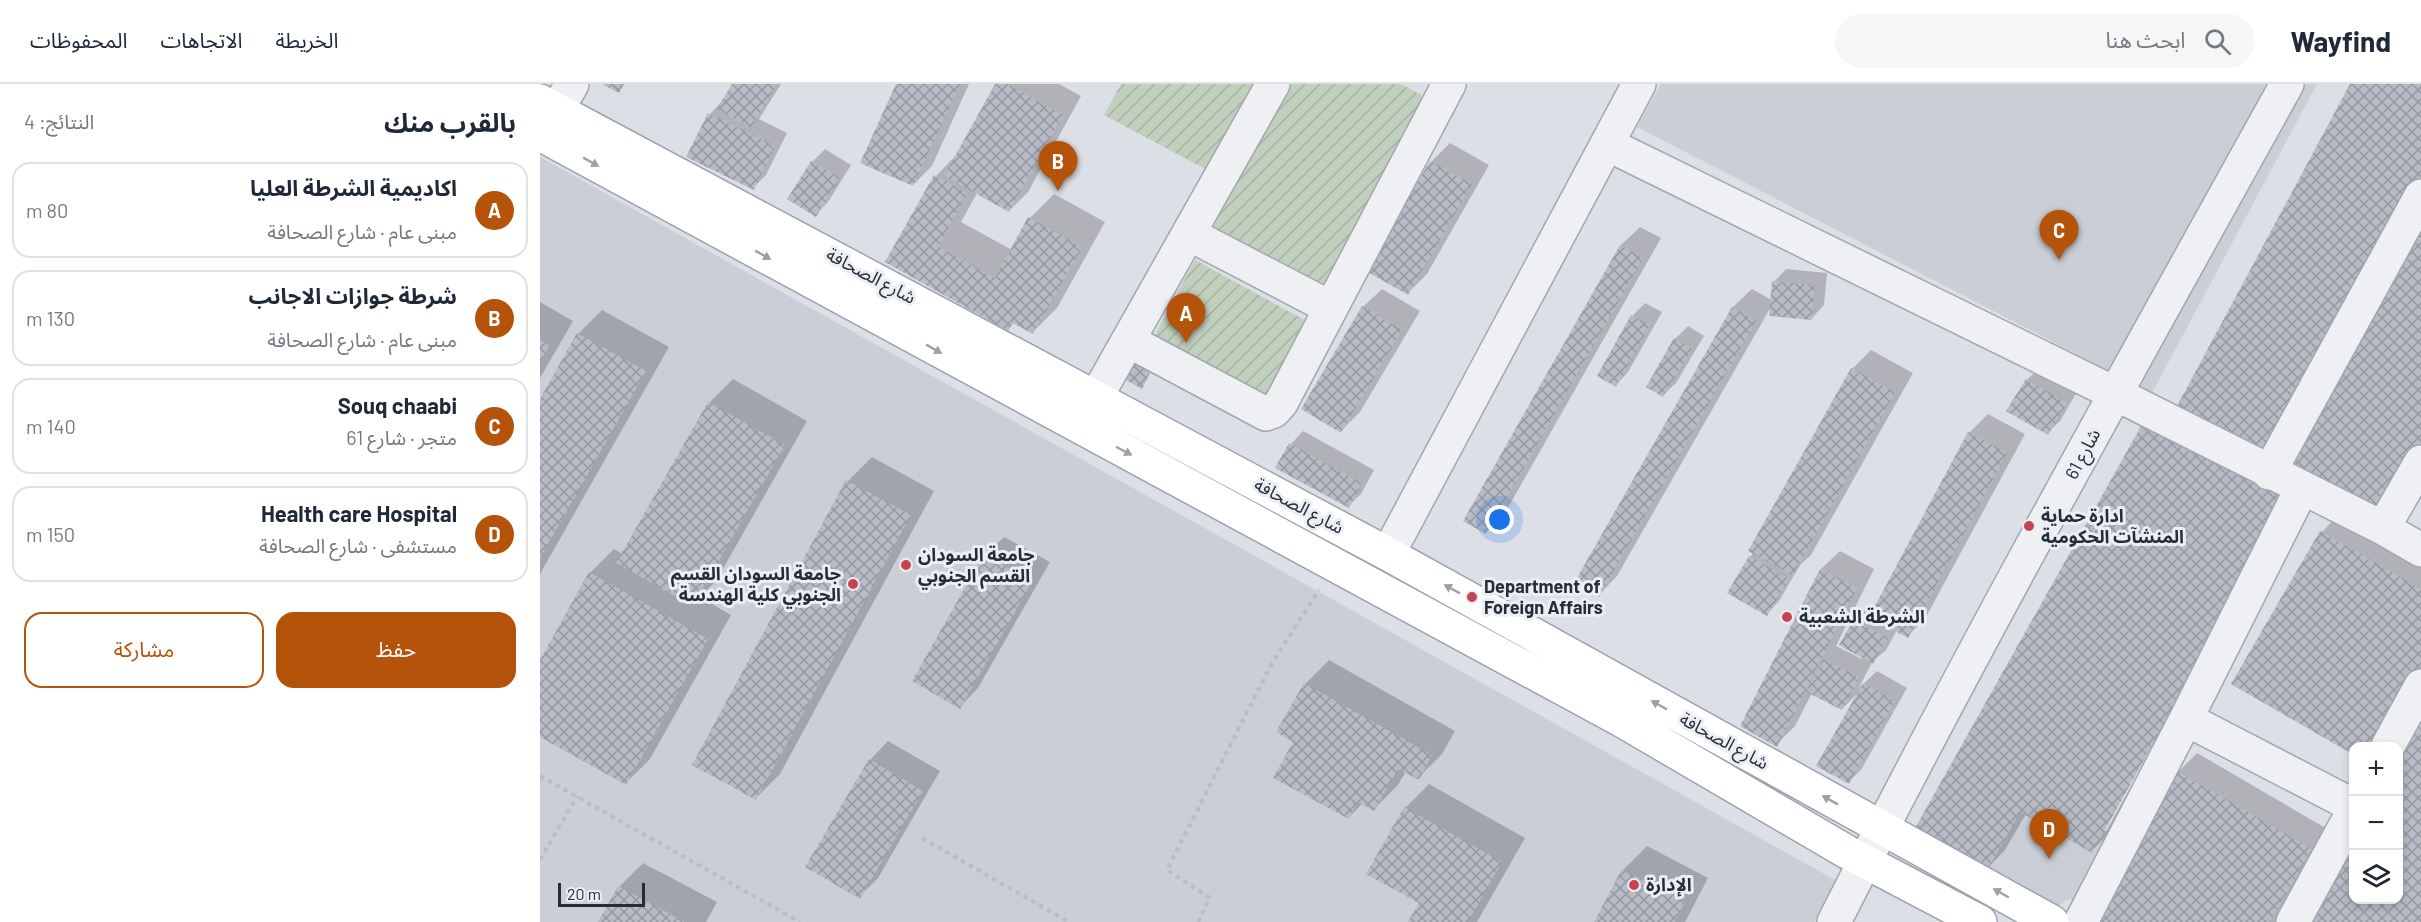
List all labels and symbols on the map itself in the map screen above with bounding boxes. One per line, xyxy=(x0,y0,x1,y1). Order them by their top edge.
pin: B xyxy=(1038,141,1078,191)
one-way arrow xyxy=(583,157,600,167)
pin: C xyxy=(2040,210,2078,260)
street label: شارع الصحافة xyxy=(821,242,920,311)
one-way arrow xyxy=(754,250,771,260)
pin: A xyxy=(1166,294,1206,343)
one-way arrow xyxy=(926,343,942,354)
street label: شارع 61 xyxy=(2060,425,2108,484)
one-way arrow xyxy=(1116,446,1133,456)
street label: شارع الصحافة xyxy=(1249,472,1348,541)
place label: ادارة حماية المنشآت الحكومية xyxy=(2041,504,2184,547)
your location xyxy=(1485,505,1514,534)
marker: ادارة حماية المنشآت الحكومية xyxy=(2022,519,2036,533)
place label: جامعة السودان القسم الجنوبي xyxy=(918,543,1035,590)
marker: جامعة السودان القسم الجنوبي xyxy=(899,558,913,572)
place label: جامعة السودان القسم الجنوبي كلية الهندسة xyxy=(671,562,841,609)
place label: Department of Foreign Affairs xyxy=(1484,575,1603,618)
marker: جامعة السودان القسم الجنوبي كلية الهندسة xyxy=(846,577,860,591)
one-way arrow xyxy=(1444,584,1461,594)
marker: Department of Foreign Affairs xyxy=(1465,590,1479,604)
place label: الشرطة الشعبية xyxy=(1799,605,1925,628)
marker: الشرطة الشعبية xyxy=(1780,610,1794,624)
one-way arrow xyxy=(1650,700,1667,710)
street label: شارع الصحافة xyxy=(1674,707,1773,777)
one-way arrow xyxy=(1821,795,1838,805)
pin: D xyxy=(2030,810,2068,859)
place label: الإدارة xyxy=(1646,873,1692,897)
marker: الإدارة xyxy=(1627,878,1641,892)
scale bar xyxy=(558,880,645,908)
one-way arrow xyxy=(1992,888,2009,898)

